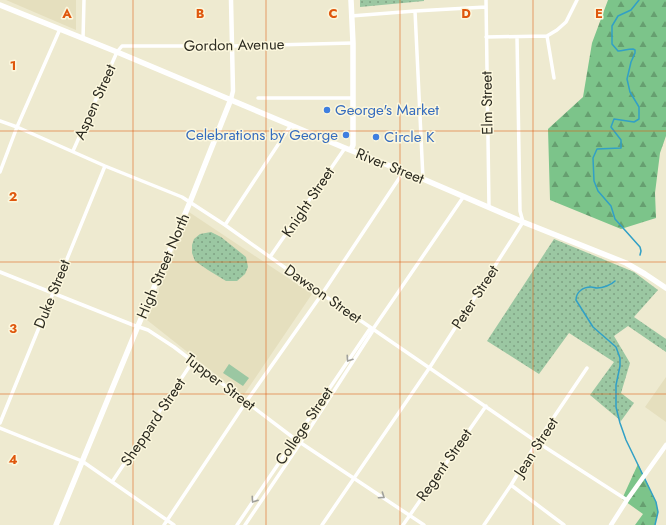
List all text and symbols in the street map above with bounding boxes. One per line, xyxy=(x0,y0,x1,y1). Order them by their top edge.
text: A xyxy=(61,4,72,23)
text: B xyxy=(196,4,205,23)
text: C xyxy=(328,4,338,23)
text: D xyxy=(461,4,471,23)
text: E xyxy=(595,4,603,23)
street label: Gordon Avenue xyxy=(183,33,285,57)
text: 1 xyxy=(10,56,16,75)
street label: Aspen Street xyxy=(69,60,122,143)
street label: Elm Street xyxy=(475,71,499,135)
place label: George's Market xyxy=(335,99,439,121)
marker: George's Market xyxy=(322,105,332,115)
place label: Celebrations by George xyxy=(186,124,338,146)
place label: Circle K xyxy=(384,126,435,148)
marker: Celebrations by George xyxy=(341,130,351,140)
marker: Circle K xyxy=(371,132,381,142)
street label: River Street xyxy=(353,142,428,190)
street label: Knight Street xyxy=(276,162,340,242)
text: 2 xyxy=(9,187,17,206)
street label: High Street North xyxy=(131,210,195,322)
street label: Duke Street xyxy=(28,256,76,332)
street label: Dawson Street xyxy=(280,259,366,329)
street label: Peter Street xyxy=(446,260,504,333)
text: 3 xyxy=(9,319,17,338)
street label: Tupper Street xyxy=(180,348,260,416)
one-way arrow xyxy=(347,355,354,362)
street label: Sheppard Street xyxy=(115,373,191,470)
street label: College Street xyxy=(270,382,338,469)
street label: Jean Street xyxy=(508,413,564,483)
street label: Regent Street xyxy=(411,424,477,506)
text: 4 xyxy=(8,450,18,469)
one-way arrow xyxy=(378,491,385,499)
one-way arrow xyxy=(252,495,259,502)

